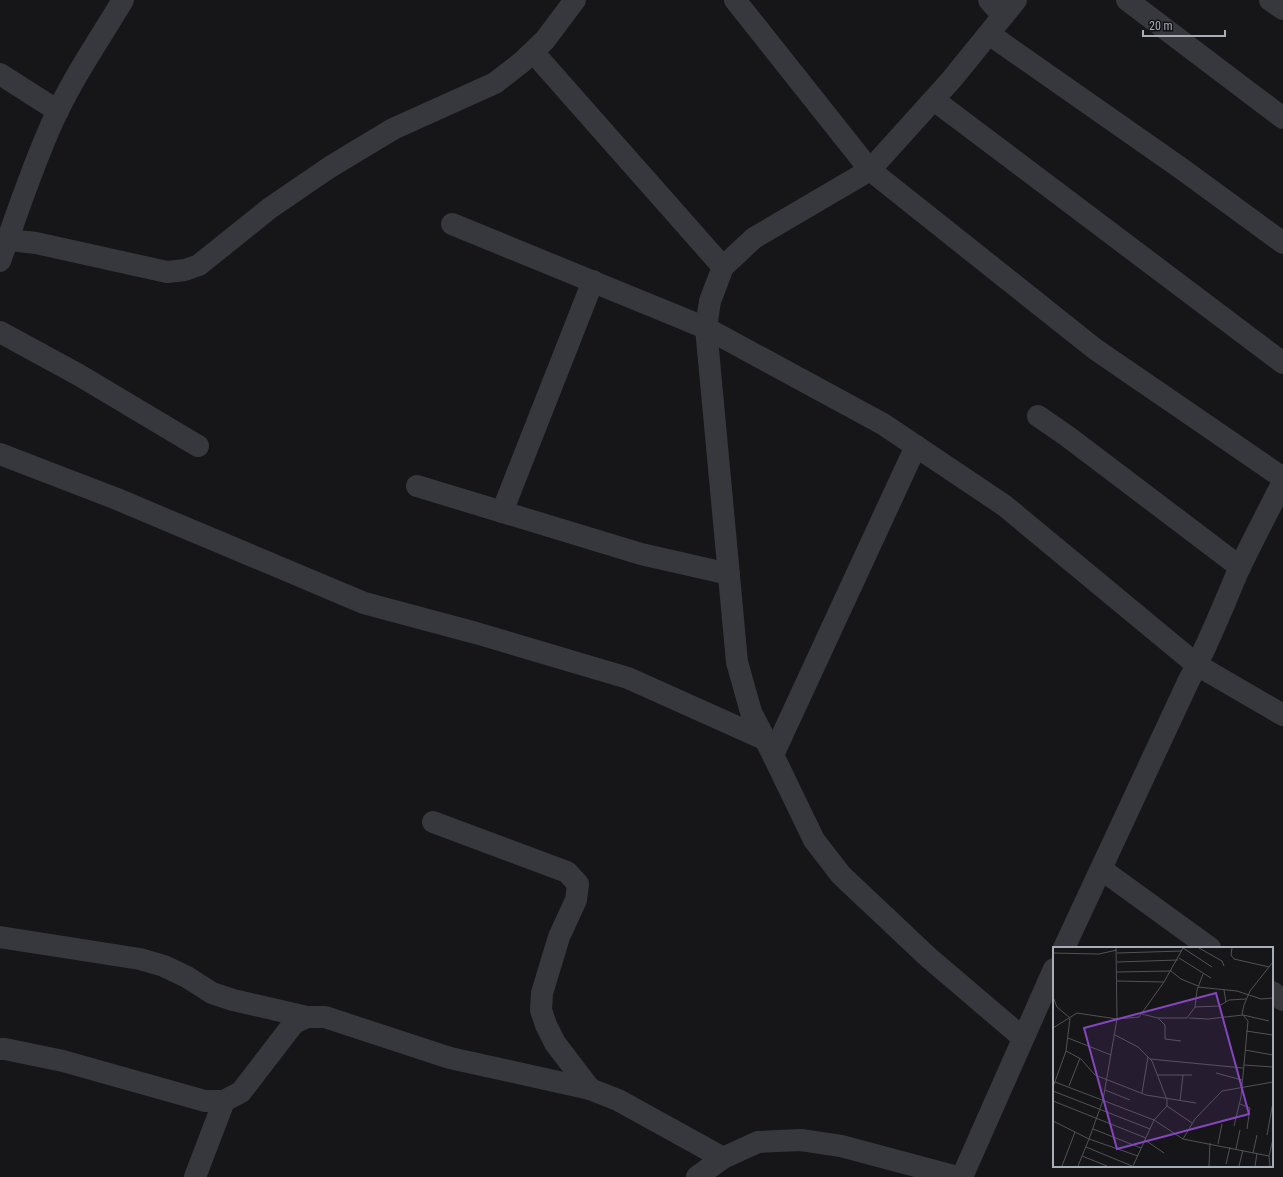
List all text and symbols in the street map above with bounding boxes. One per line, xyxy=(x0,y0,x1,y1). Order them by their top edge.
scale bar xyxy=(1143,12,1225,38)
text: 20 m xyxy=(1149,19,1173,33)
inset map xyxy=(1053,947,1273,1167)

